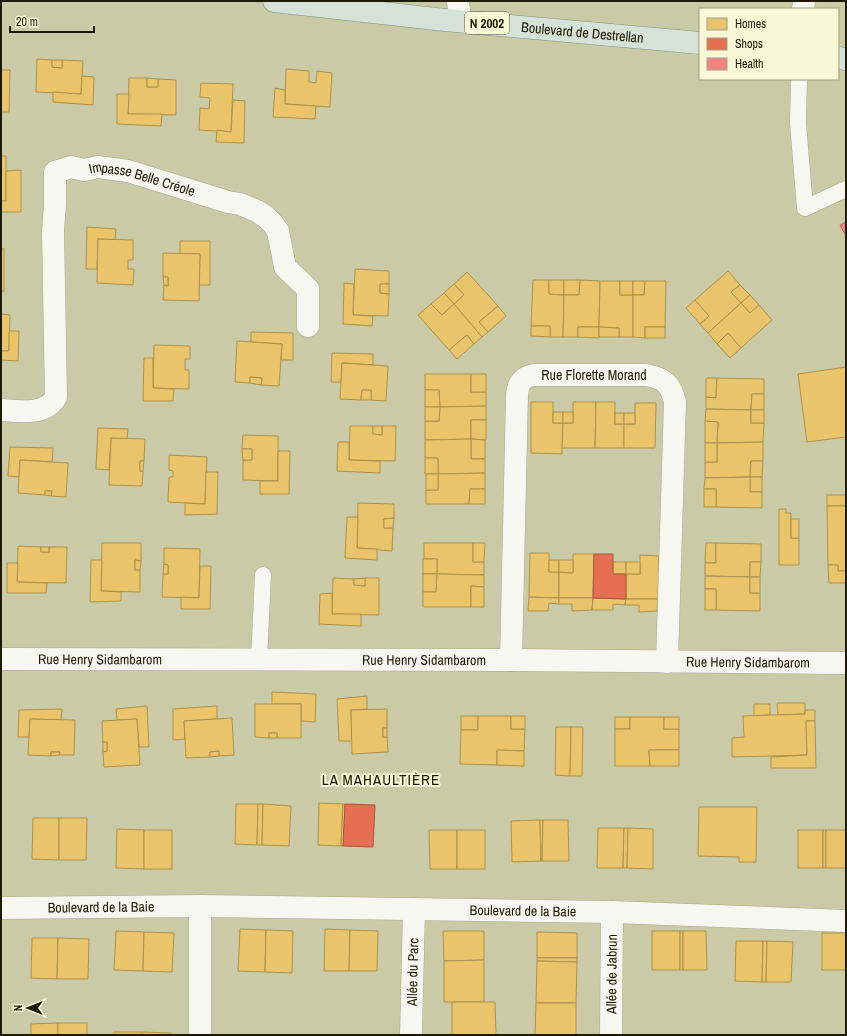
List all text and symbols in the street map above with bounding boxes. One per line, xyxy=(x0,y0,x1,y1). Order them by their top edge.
scale bar xyxy=(10,8,94,34)
legend xyxy=(699,8,839,80)
road number: N 2002 xyxy=(465,12,509,34)
text: 20 m xyxy=(16,14,38,30)
text: Homes xyxy=(735,16,766,32)
street label: Boulevard de Destrellan xyxy=(520,18,644,47)
text: Shops xyxy=(735,36,763,52)
text: Health xyxy=(735,56,763,72)
street label: Impasse Belle Créole xyxy=(87,157,197,200)
street label: Rue Florette Morand xyxy=(541,366,647,384)
street label: Rue Henry Sidambarom xyxy=(38,650,162,668)
street label: Rue Henry Sidambarom xyxy=(362,651,486,669)
street label: Rue Henry Sidambarom xyxy=(686,653,810,672)
district label: LA MAHAULTIÈRE xyxy=(322,769,440,790)
street label: Boulevard de la Baie xyxy=(48,897,154,917)
street label: Boulevard de la Baie xyxy=(469,901,576,920)
street label: Allée de Jabrun xyxy=(602,934,621,1015)
street label: Allée du Parc xyxy=(403,937,422,1007)
north arrow xyxy=(8,988,48,1028)
text: N xyxy=(11,1005,25,1011)

